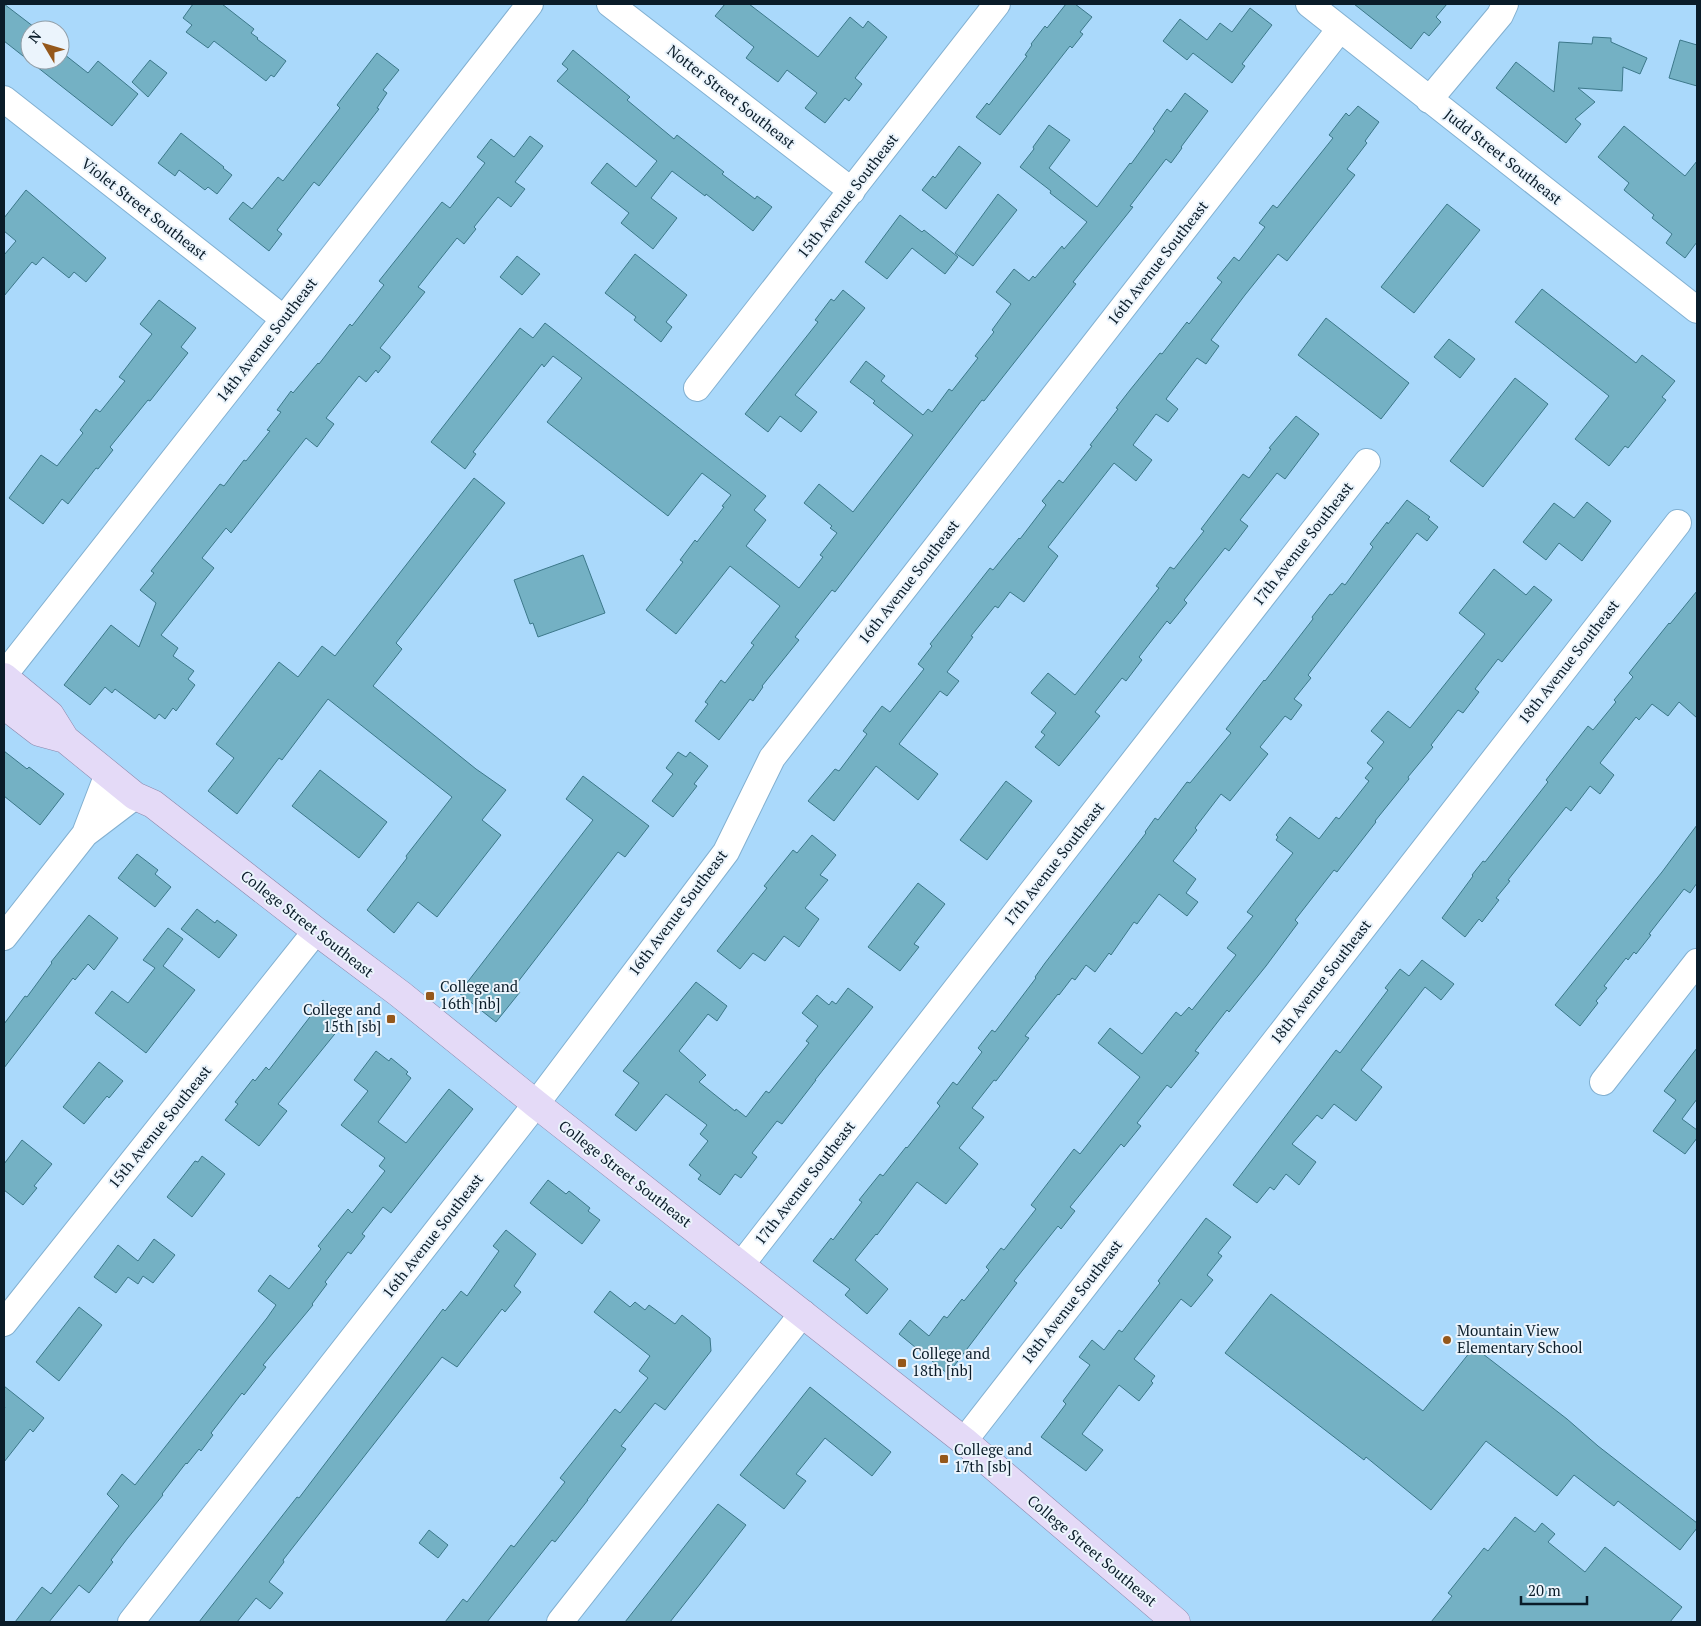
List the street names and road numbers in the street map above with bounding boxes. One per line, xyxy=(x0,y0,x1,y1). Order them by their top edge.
street label: Notter Street Southeast xyxy=(663,40,800,153)
street label: Judd Street Southeast xyxy=(1441,104,1567,209)
street label: 15th Avenue Southeast xyxy=(792,129,902,262)
street label: Violet Street Southeast xyxy=(78,153,212,264)
street label: 16th Avenue Southeast xyxy=(1102,196,1212,329)
street label: 14th Avenue Southeast xyxy=(211,273,321,406)
street label: 17th Avenue Southeast xyxy=(1247,477,1357,610)
street label: 16th Avenue Southeast xyxy=(853,515,963,648)
street label: 18th Avenue Southeast xyxy=(1513,595,1623,728)
street label: 17th Avenue Southeast xyxy=(998,797,1108,930)
street label: 16th Avenue Southeast xyxy=(623,845,731,980)
street label: College Street Southeast xyxy=(237,865,378,982)
street label: 18th Avenue Southeast xyxy=(1265,915,1375,1048)
street label: 15th Avenue Southeast xyxy=(103,1060,215,1192)
street label: College Street Southeast xyxy=(555,1115,696,1232)
street label: 17th Avenue Southeast xyxy=(749,1116,859,1249)
street label: 16th Avenue Southeast xyxy=(377,1169,487,1302)
street label: 18th Avenue Southeast xyxy=(1016,1235,1126,1368)
street label: College Street Southeast xyxy=(1024,1490,1162,1611)

